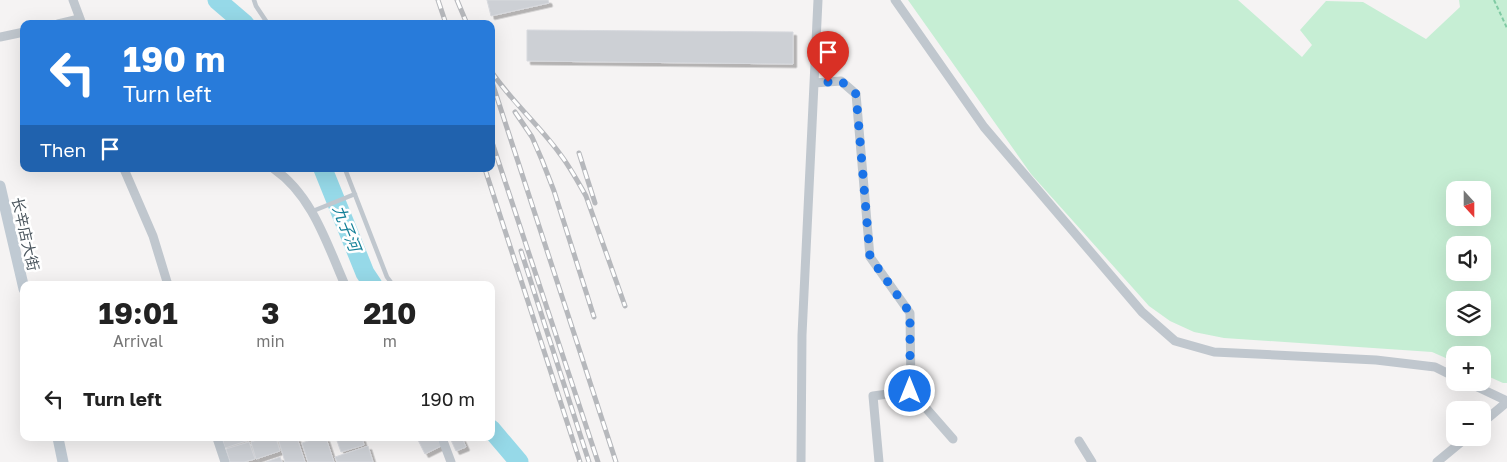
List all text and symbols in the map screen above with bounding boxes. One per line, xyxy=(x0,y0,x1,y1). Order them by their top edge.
pin xyxy=(807,31,849,82)
text: 190 m xyxy=(123,38,225,80)
icon: arrive xyxy=(814,38,842,66)
icon: left xyxy=(40,40,105,105)
text: Turn left xyxy=(123,80,212,107)
icon: arrive xyxy=(96,135,124,163)
text: Then xyxy=(40,138,86,161)
north arrow xyxy=(1446,181,1491,226)
map controls xyxy=(1446,181,1491,446)
street label: 长辛店大街 xyxy=(9,195,43,273)
water label: 九子河 xyxy=(329,202,366,257)
button: sound xyxy=(1446,236,1491,281)
button: layers xyxy=(1446,291,1491,336)
text: 19:01 xyxy=(99,295,178,331)
text: 3 xyxy=(261,295,280,331)
text: 210 xyxy=(363,295,416,331)
text: Arrival xyxy=(113,331,163,351)
text: min xyxy=(256,331,285,351)
text: m xyxy=(383,331,397,351)
button: + xyxy=(1446,346,1491,391)
position arrow xyxy=(883,364,935,416)
icon: left xyxy=(40,385,68,413)
text: Turn left xyxy=(83,387,162,410)
text: 190 m xyxy=(421,387,475,410)
button: − xyxy=(1446,401,1491,446)

